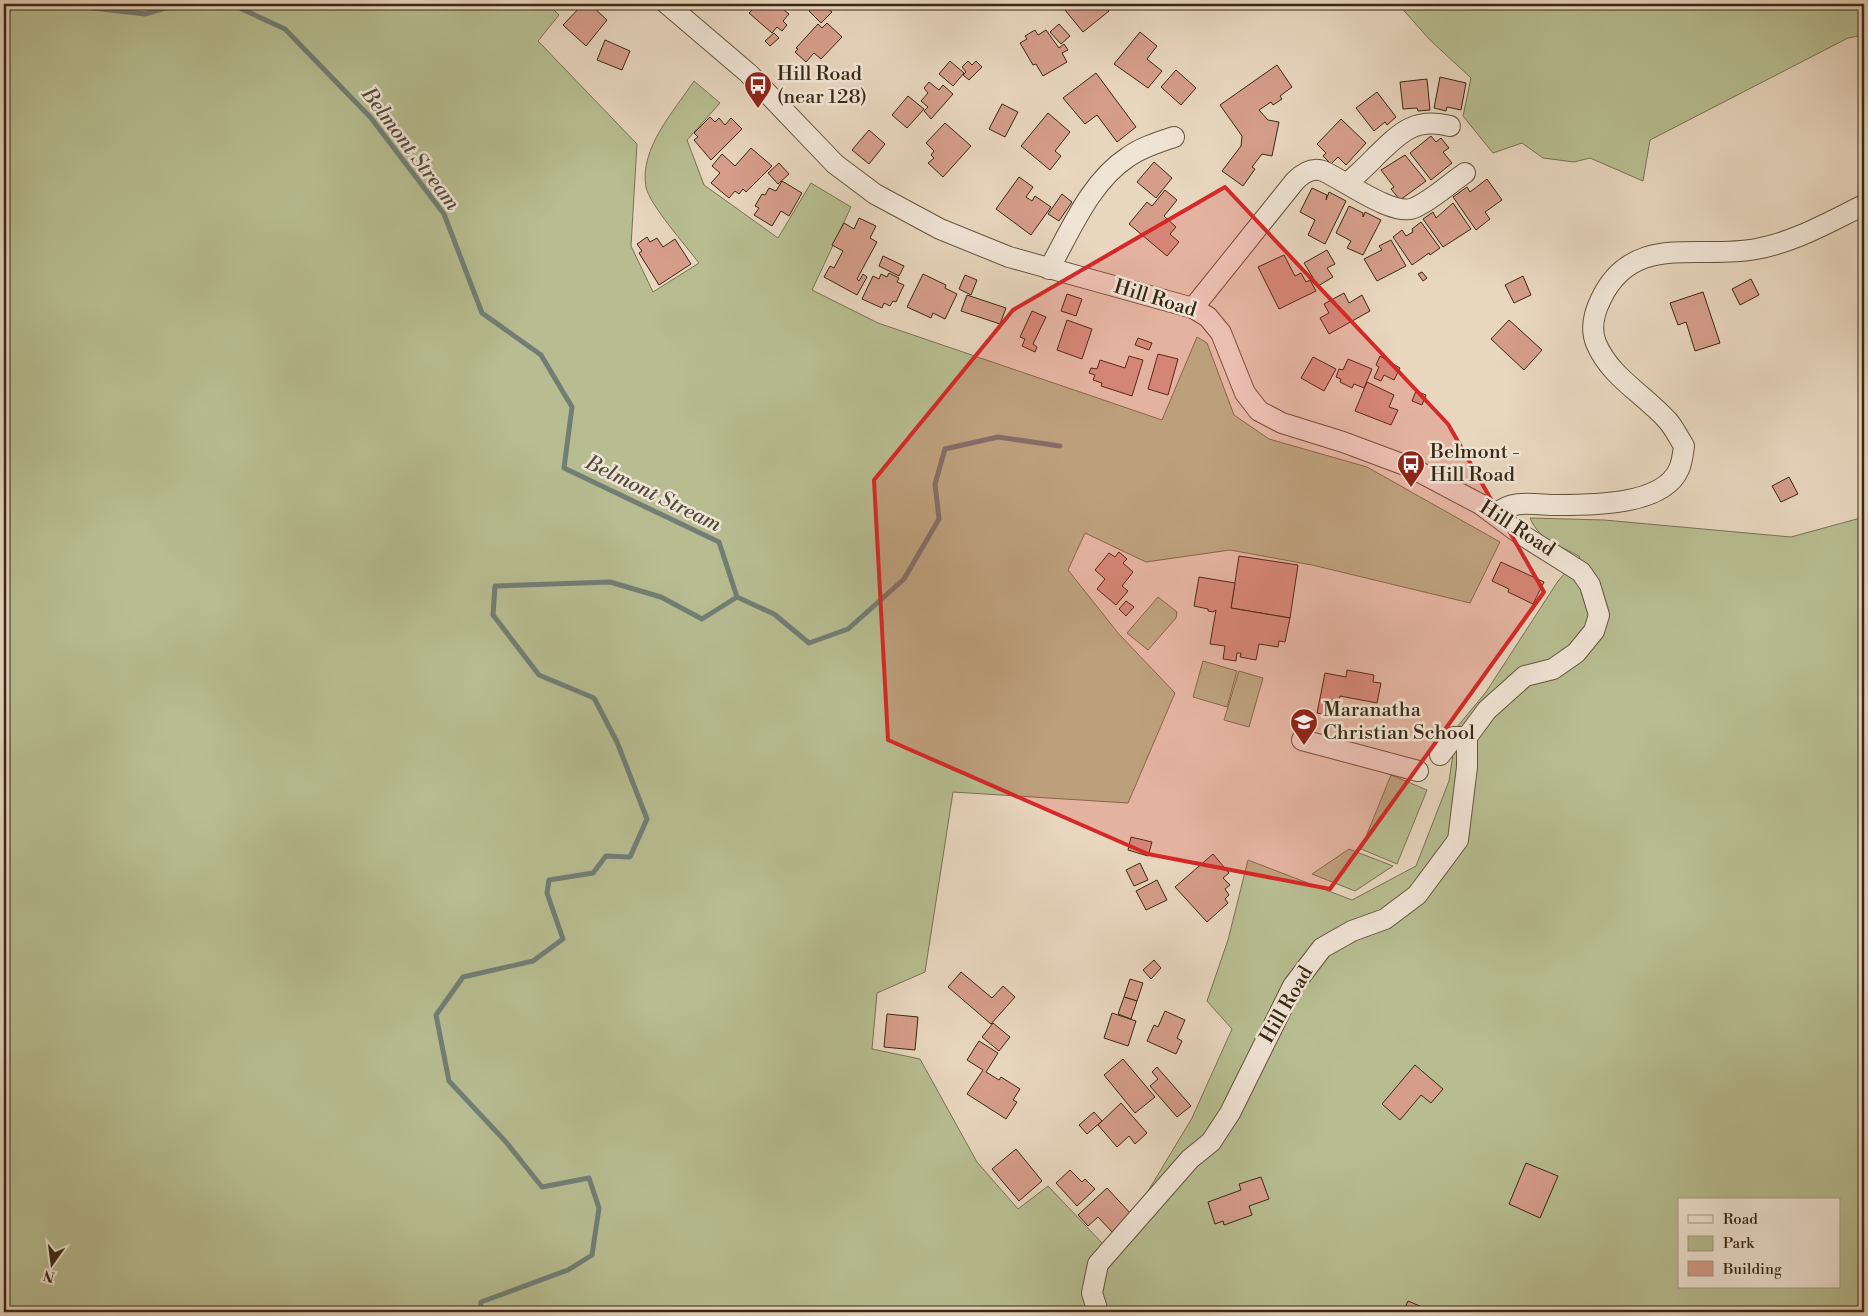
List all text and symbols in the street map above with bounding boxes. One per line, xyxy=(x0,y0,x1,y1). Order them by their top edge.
place label: Hill Road (near 128) xyxy=(777,62,867,110)
bus stop icon: Hill Road (near 128) xyxy=(743,70,773,109)
water label: Belmont Stream xyxy=(355,81,465,217)
street label: Hill Road xyxy=(1111,275,1200,324)
place label: Belmont - Hill Road xyxy=(1429,440,1520,488)
bus stop icon: Belmont - Hill Road xyxy=(1396,449,1426,488)
water label: Belmont Stream xyxy=(580,450,726,538)
street label: Hill Road xyxy=(1475,495,1560,563)
place label: Maranatha Christian School xyxy=(1323,698,1475,746)
school or university icon: Maranatha Christian School xyxy=(1289,707,1319,746)
street label: Hill Road xyxy=(1255,961,1319,1048)
legend xyxy=(1678,1198,1840,1288)
text: Road xyxy=(1723,1210,1758,1229)
text: Park xyxy=(1723,1234,1755,1253)
north arrow xyxy=(28,1238,78,1288)
text: Building xyxy=(1722,1260,1782,1279)
text: N xyxy=(42,1266,57,1286)

